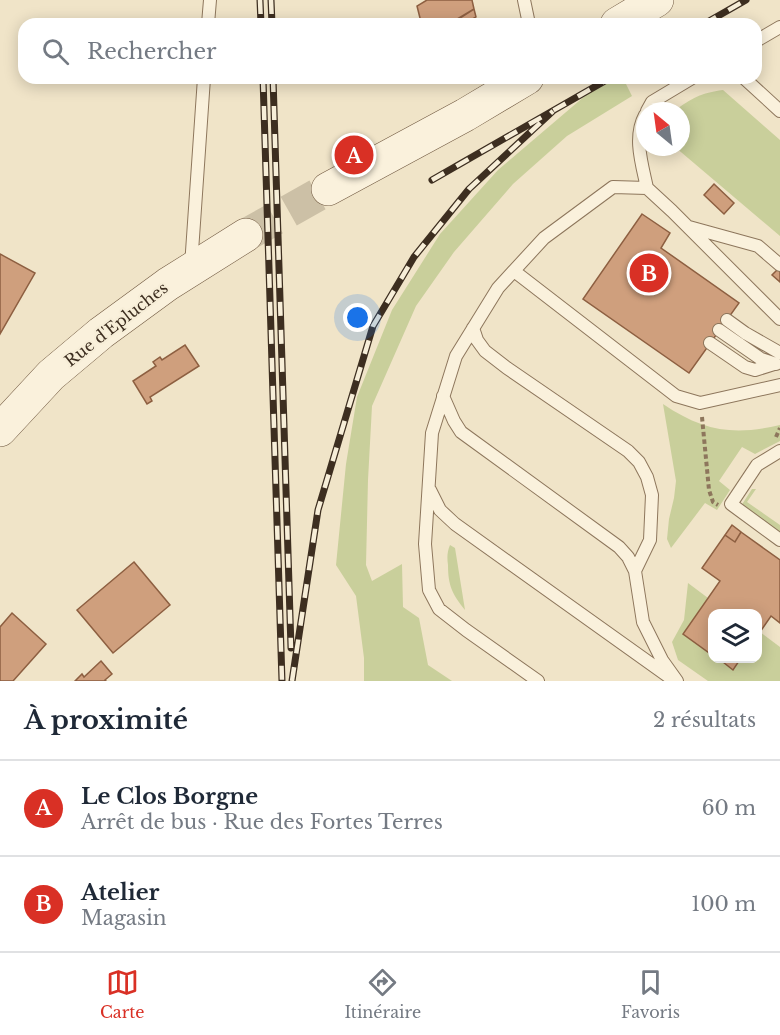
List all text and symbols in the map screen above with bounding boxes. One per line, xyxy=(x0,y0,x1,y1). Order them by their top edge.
search box xyxy=(18,18,762,84)
icon: search xyxy=(39,35,72,68)
text: Rechercher xyxy=(87,38,217,65)
north arrow xyxy=(636,102,690,156)
pin: A xyxy=(334,132,374,178)
pin: B xyxy=(630,250,668,296)
street label: Rue d'Epluches xyxy=(60,277,172,371)
your location xyxy=(343,303,372,332)
map controls xyxy=(708,609,762,663)
button: layers xyxy=(708,609,762,663)
text: À proximité xyxy=(24,704,188,736)
text: 2 résultats xyxy=(653,708,756,732)
text: Le Clos Borgne xyxy=(81,783,258,810)
text: A xyxy=(35,796,52,820)
text: 60 m xyxy=(702,796,756,820)
text: Arrêt de bus · Rue des Fortes Terres xyxy=(81,810,443,834)
text: Atelier xyxy=(81,879,159,906)
text: B xyxy=(36,892,51,916)
text: 100 m xyxy=(691,892,756,916)
text: Magasin xyxy=(81,906,167,930)
tab: Carte xyxy=(100,966,145,1022)
tab: Itinéraire xyxy=(344,966,421,1022)
tab: Favoris xyxy=(621,966,680,1022)

